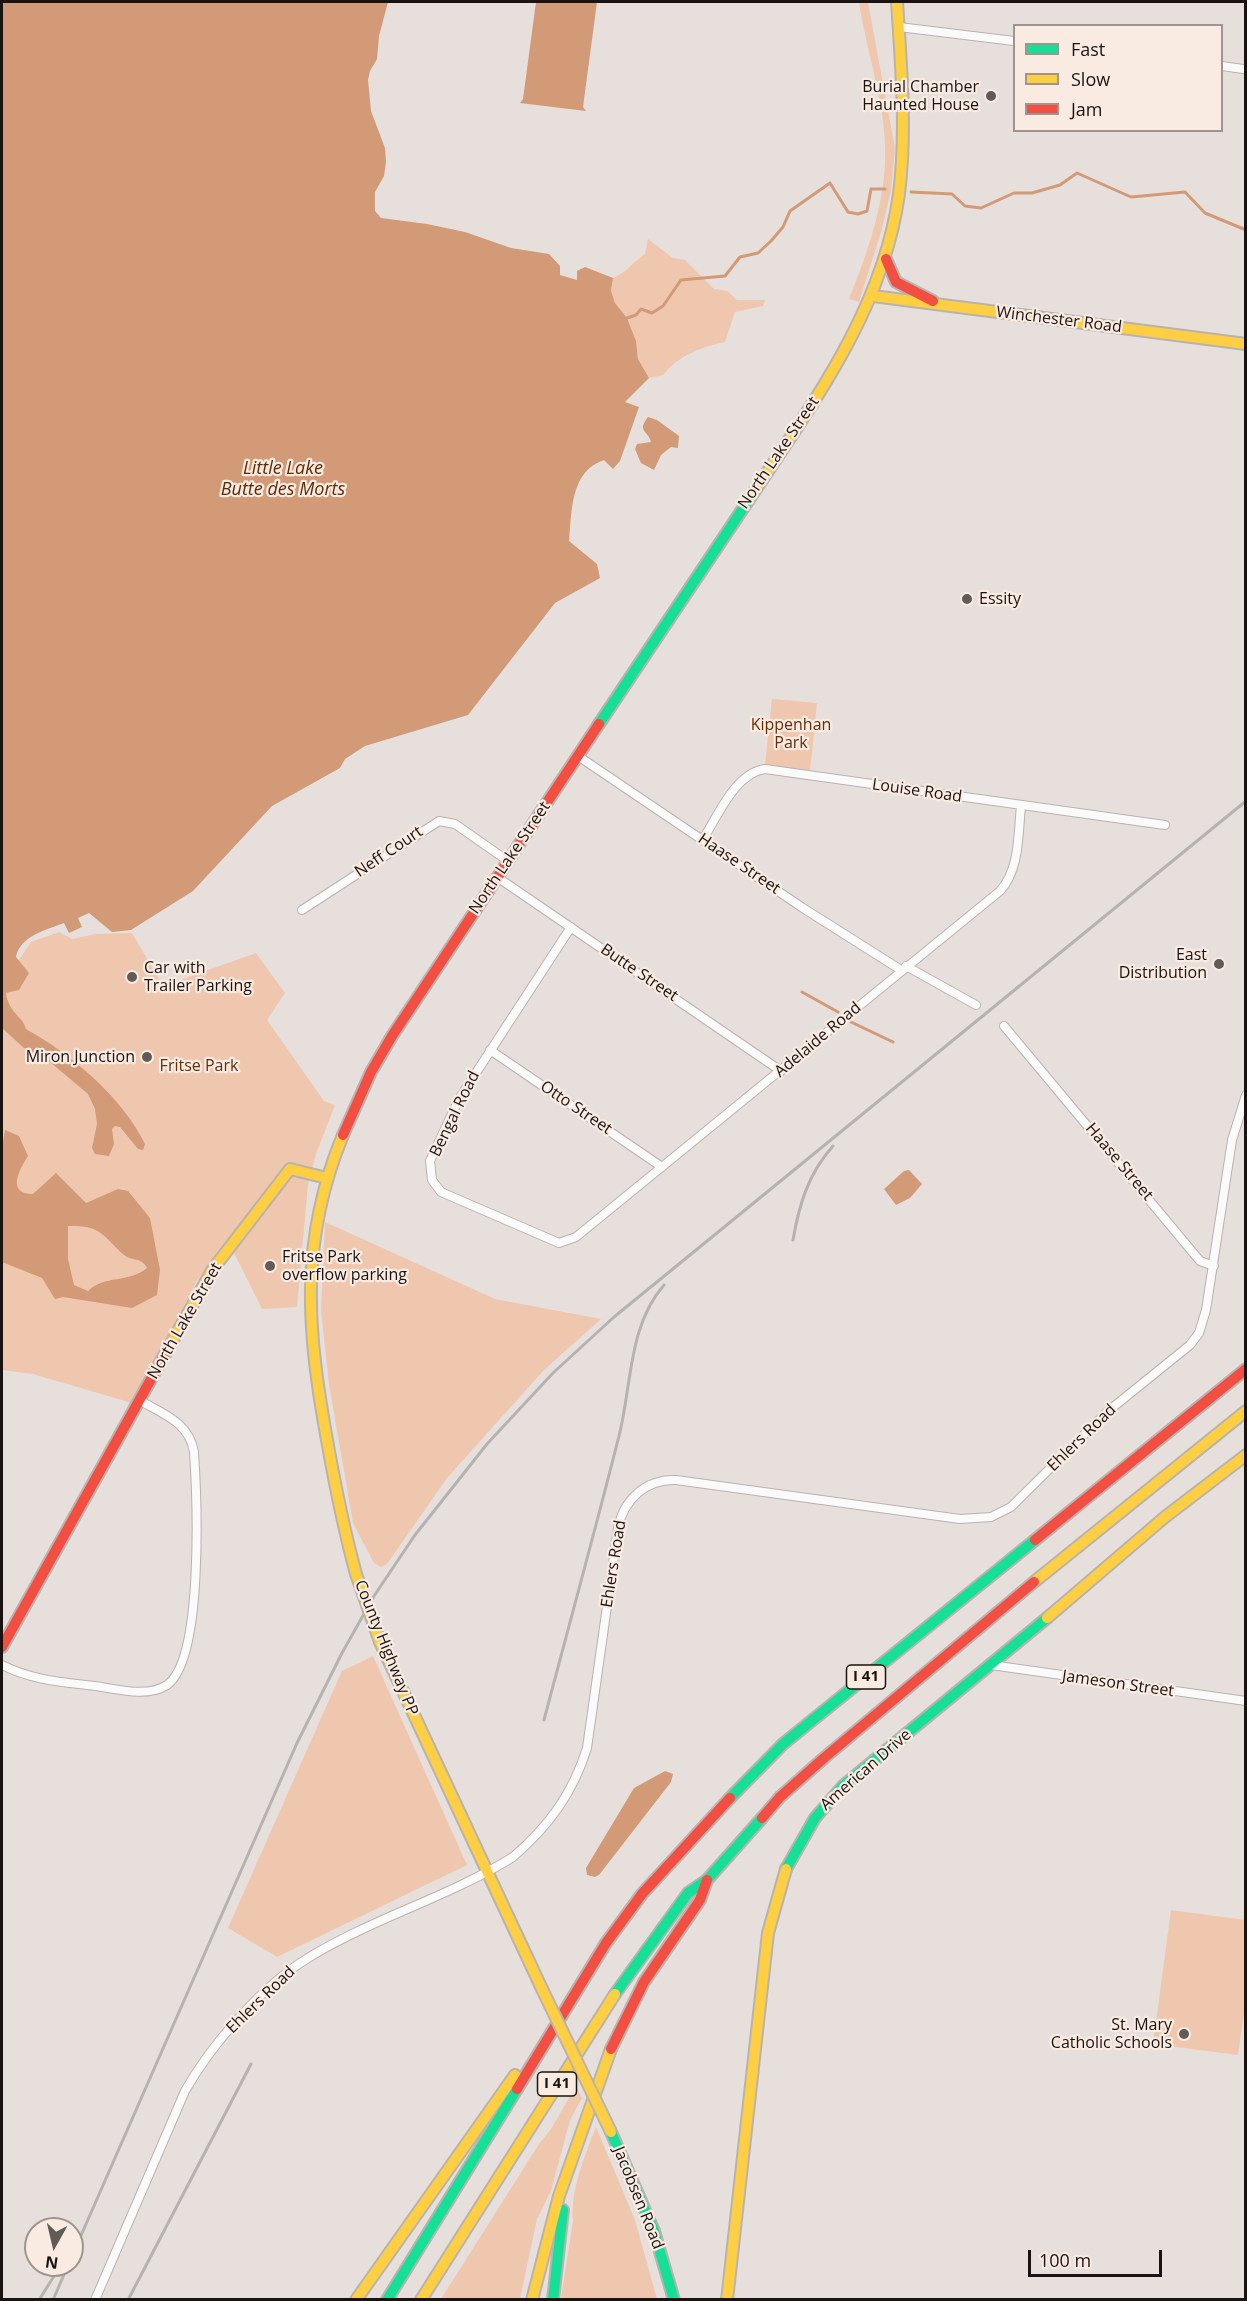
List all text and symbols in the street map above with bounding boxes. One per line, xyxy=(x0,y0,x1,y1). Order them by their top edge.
legend xyxy=(1013,24,1223,132)
text: Fast xyxy=(1071,37,1105,61)
text: Slow xyxy=(1071,67,1110,91)
place label: Burial Chamber Haunted House xyxy=(862,77,979,115)
marker: Burial Chamber Haunted House xyxy=(984,89,998,103)
text: Jam xyxy=(1071,97,1103,121)
street label: Winchester Road xyxy=(995,303,1123,337)
street label: North Lake Street xyxy=(734,393,824,513)
water label: Little Lake Butte des Morts xyxy=(221,458,345,500)
place label: Essity xyxy=(979,589,1021,609)
marker: Essity xyxy=(960,592,974,606)
park label: Kippenhan Park xyxy=(751,715,831,753)
street label: Louise Road xyxy=(871,775,963,807)
street label: North Lake Street xyxy=(465,798,555,918)
street label: Neff Court xyxy=(351,822,427,882)
street label: Haase Street xyxy=(694,829,784,899)
street label: Butte Street xyxy=(597,940,681,1006)
place label: East Distribution xyxy=(1119,945,1207,983)
marker: East Distribution xyxy=(1212,957,1226,971)
place label: Car with Trailer Parking xyxy=(144,958,252,996)
marker: Car with Trailer Parking xyxy=(125,970,139,984)
street label: Adelaide Road xyxy=(771,998,865,1082)
place label: Miron Junction xyxy=(26,1047,135,1067)
marker: Miron Junction xyxy=(140,1050,154,1064)
park label: Fritse Park xyxy=(160,1056,238,1076)
street label: Bengal Road xyxy=(426,1068,484,1160)
street label: Otto Street xyxy=(537,1077,615,1139)
street label: Haase Street xyxy=(1081,1119,1157,1205)
place label: Fritse Park overflow parking xyxy=(282,1247,407,1285)
street label: North Lake Street xyxy=(144,1259,226,1383)
marker: Fritse Park overflow parking xyxy=(263,1259,277,1273)
street label: Ehlers Road xyxy=(1044,1400,1120,1476)
street label: Ehlers Road xyxy=(598,1519,630,1609)
street label: County Highway PP xyxy=(350,1578,422,1718)
road number: I 41 xyxy=(846,1665,886,1689)
street label: Jameson Street xyxy=(1061,1667,1175,1701)
street label: American Drive xyxy=(817,1725,915,1815)
street label: Ehlers Road xyxy=(223,1962,299,2038)
place label: St. Mary Catholic Schools xyxy=(1051,2015,1172,2053)
marker: St. Mary Catholic Schools xyxy=(1177,2027,1191,2041)
road number: I 41 xyxy=(538,2072,576,2096)
street label: Jacobsen Road xyxy=(609,2144,667,2252)
north arrow xyxy=(24,2217,84,2277)
scale bar xyxy=(1031,2238,1164,2276)
text: 100 m xyxy=(1039,2248,1091,2272)
text: N xyxy=(44,2251,60,2275)

